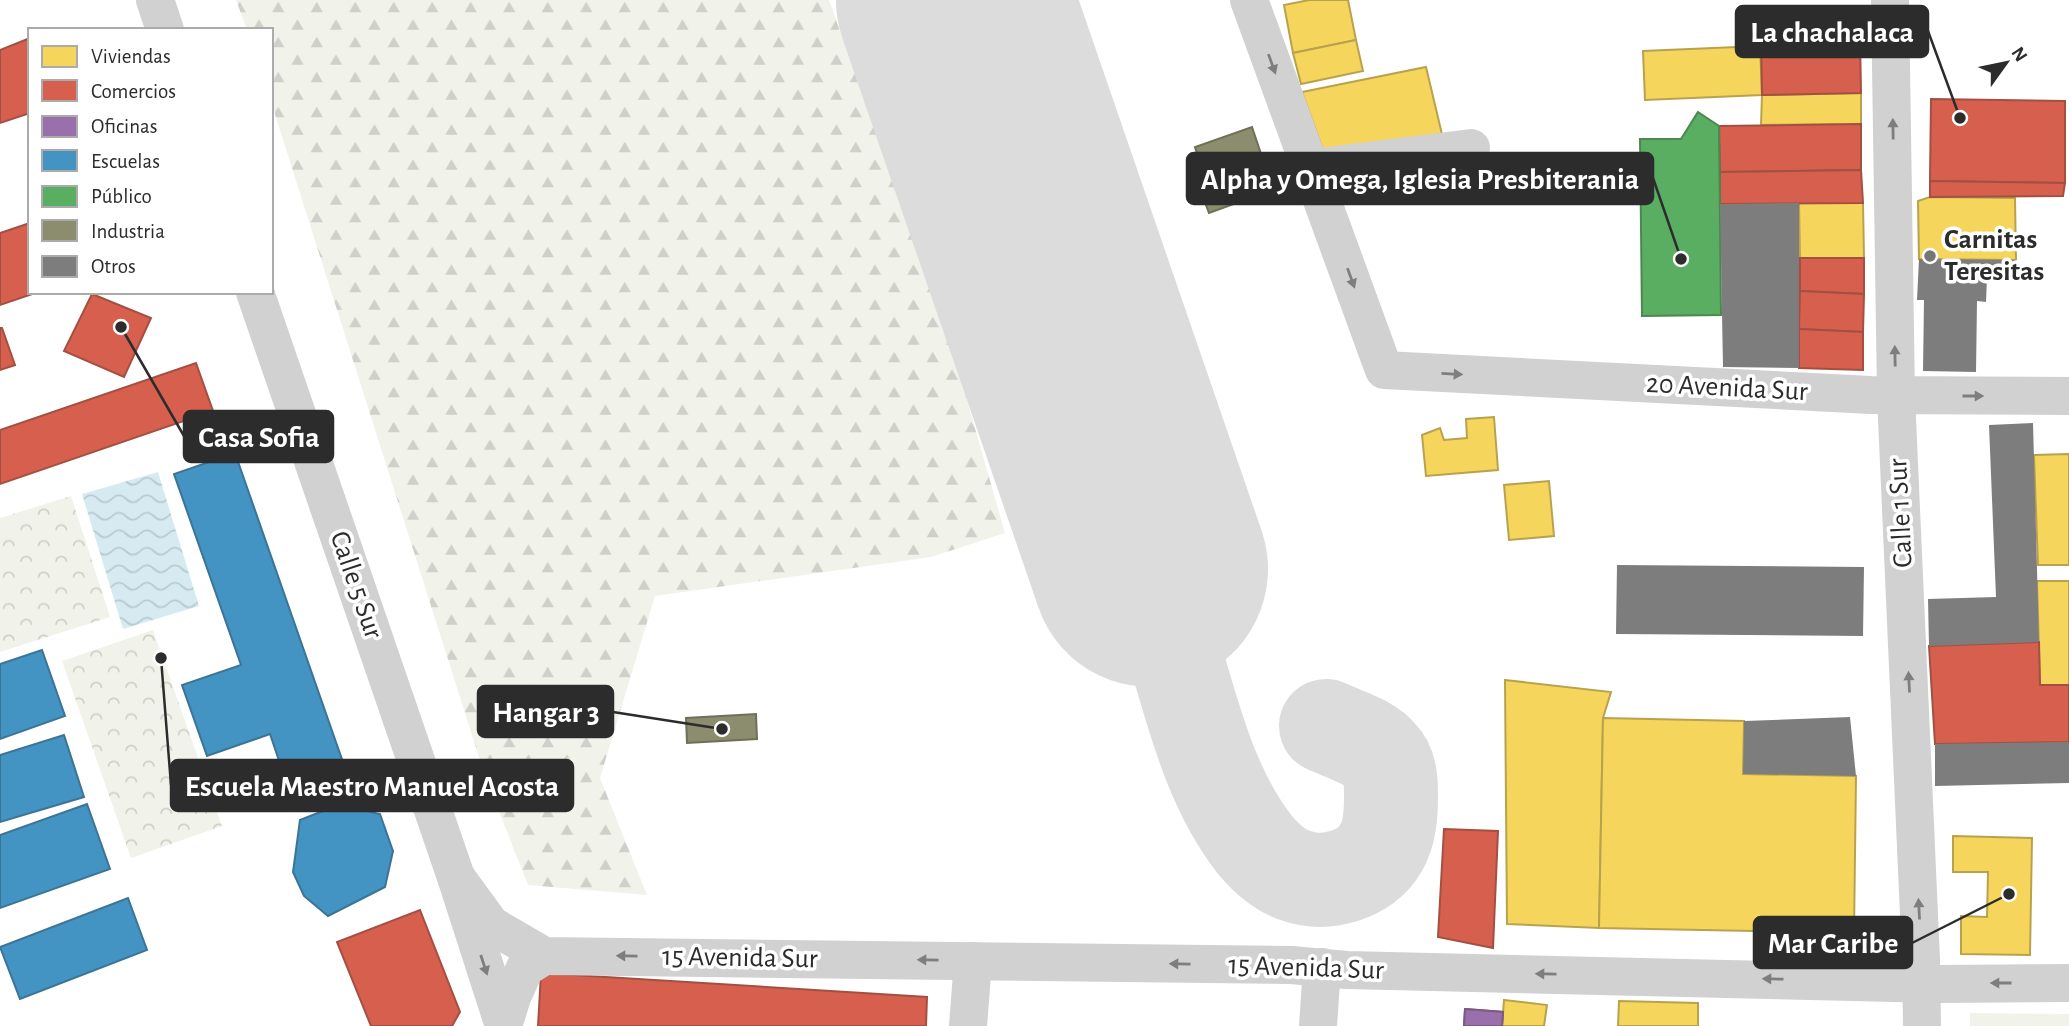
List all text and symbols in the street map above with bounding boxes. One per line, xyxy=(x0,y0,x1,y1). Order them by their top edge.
callout: La chachalaca xyxy=(1736,6,1928,57)
text: La chachalaca xyxy=(1750,18,1914,48)
legend xyxy=(28,28,273,294)
north arrow xyxy=(1971,28,2041,98)
text: N xyxy=(2007,44,2031,65)
text: Viviendas xyxy=(91,46,171,67)
one-way arrow xyxy=(1267,53,1278,74)
text: Comercios xyxy=(91,81,176,102)
text: Oficinas xyxy=(91,116,157,137)
one-way arrow xyxy=(1887,118,1898,140)
text: Escuelas xyxy=(91,151,160,172)
callout: Alpha y Omega, Iglesia Presbiterania xyxy=(1187,153,1653,204)
text: Alpha y Omega, Iglesia Presbiterania xyxy=(1201,165,1639,195)
text: Público xyxy=(91,186,152,207)
text: Industria xyxy=(91,221,165,242)
place label: Carnitas Teresitas xyxy=(1944,226,2044,286)
marker: Carnitas Teresitas xyxy=(1922,248,1938,264)
text: Otros xyxy=(91,256,136,277)
one-way arrow xyxy=(1346,267,1357,288)
one-way arrow xyxy=(1889,345,1901,367)
one-way arrow xyxy=(1442,368,1464,379)
street label: 20 Avenida Sur xyxy=(1646,370,1808,406)
one-way arrow xyxy=(1963,390,1985,402)
callout: Casa Sofia xyxy=(184,411,333,462)
text: Casa Sofia xyxy=(198,423,320,453)
street label: Calle 1 Sur xyxy=(1884,458,1918,568)
street label: Calle 5 Sur xyxy=(325,528,387,642)
one-way arrow xyxy=(1903,670,1914,692)
callout: Hangar 3 xyxy=(478,686,613,737)
text: Hangar 3 xyxy=(492,698,600,728)
callout: Escuela Maestro Manuel Acosta xyxy=(171,760,573,811)
text: Escuela Maestro Manuel Acosta xyxy=(185,772,559,802)
one-way arrow xyxy=(1914,898,1925,920)
callout: Mar Caribe xyxy=(1754,917,1912,968)
text: Mar Caribe xyxy=(1768,929,1898,959)
street label: 15 Avenida Sur xyxy=(662,943,818,973)
one-way arrow xyxy=(616,950,638,962)
street label: 15 Avenida Sur xyxy=(1228,951,1384,985)
one-way arrow xyxy=(917,954,939,966)
one-way arrow xyxy=(480,955,490,976)
one-way arrow xyxy=(1169,958,1191,969)
one-way arrow xyxy=(1535,969,1557,980)
one-way arrow xyxy=(1762,974,1784,985)
one-way arrow xyxy=(1990,977,2012,989)

